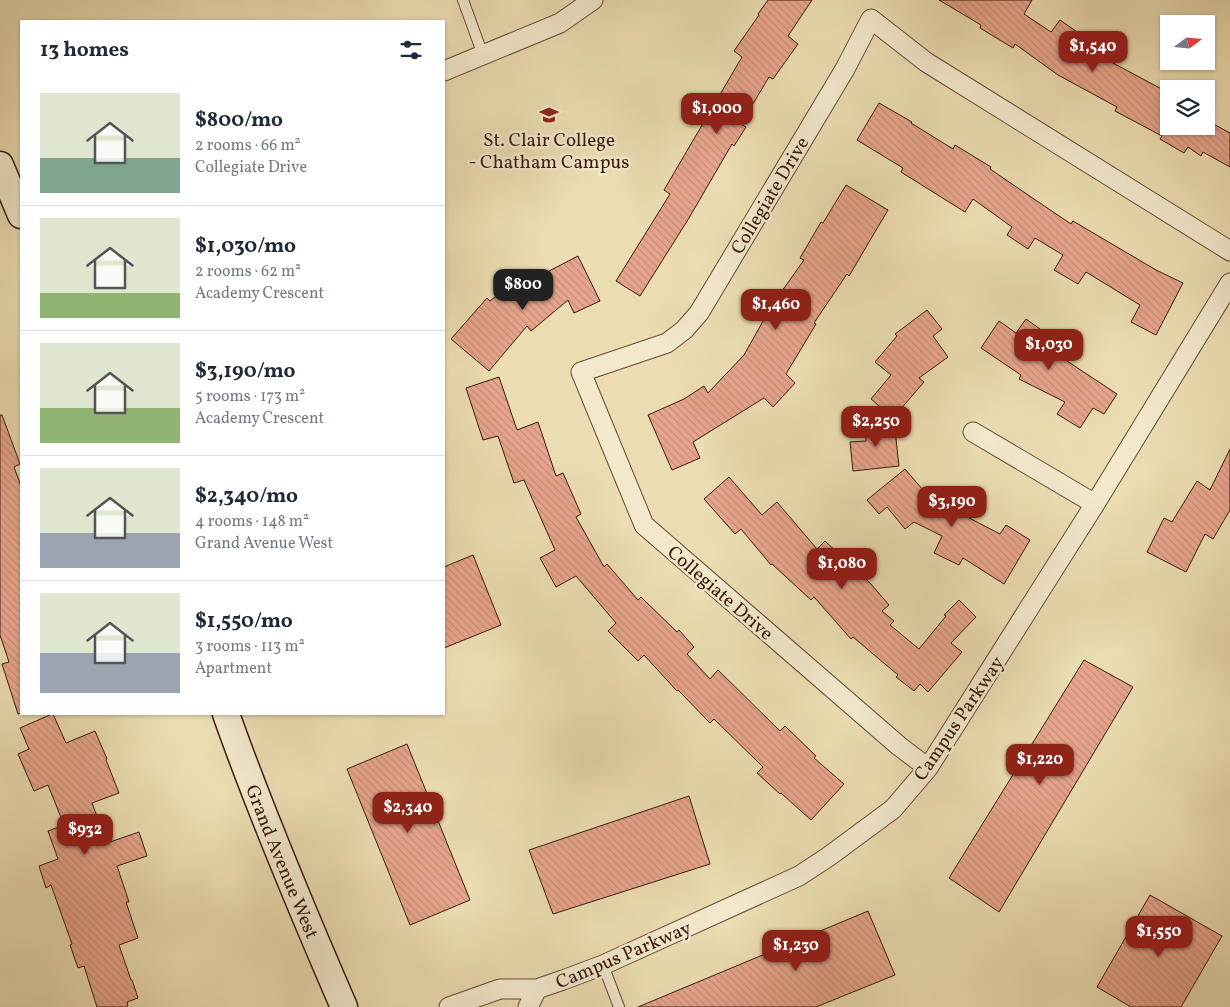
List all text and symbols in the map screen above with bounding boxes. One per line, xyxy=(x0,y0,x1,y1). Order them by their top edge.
north arrow xyxy=(1160,15,1215,70)
map controls xyxy=(1160,15,1215,135)
pin: $1,540 xyxy=(1052,30,1134,73)
text: 13 homes xyxy=(40,36,129,65)
icon: filters xyxy=(397,36,425,64)
text: $1,540 xyxy=(1070,36,1116,58)
button: layers xyxy=(1160,80,1215,135)
pin: $1,000 xyxy=(676,92,758,135)
text: $1,000 xyxy=(692,98,742,120)
school or university icon: St. Clair College - Chatham Campus xyxy=(538,104,560,126)
text: $800/mo xyxy=(195,106,283,135)
icon: home xyxy=(80,113,140,173)
place label: St. Clair College - Chatham Campus xyxy=(469,128,629,176)
street label: Collegiate Drive xyxy=(725,132,816,260)
text: 2 rooms · 66 m² xyxy=(195,135,301,157)
text: Collegiate Drive xyxy=(195,157,307,179)
text: $1,030/mo xyxy=(195,232,296,261)
icon: home xyxy=(80,238,140,298)
text: 2 rooms · 62 m² xyxy=(195,261,301,283)
pin: $800 xyxy=(493,268,553,311)
text: $800 xyxy=(504,274,542,296)
text: Academy Crescent xyxy=(195,283,324,305)
pin: $1,460 xyxy=(735,288,817,331)
text: $1,460 xyxy=(752,294,800,316)
pin: $1,030 xyxy=(1008,328,1090,371)
text: $1,030 xyxy=(1025,334,1073,356)
text: $3,190/mo xyxy=(195,357,295,386)
icon: home xyxy=(80,363,140,423)
text: 5 rooms · 173 m² xyxy=(195,386,305,408)
pin: $2,250 xyxy=(835,406,917,448)
text: Academy Crescent xyxy=(195,408,324,430)
text: $2,250 xyxy=(852,411,900,433)
text: $2,340/mo xyxy=(195,482,298,511)
pin: $3,190 xyxy=(911,486,993,528)
icon: home xyxy=(80,488,140,548)
text: $3,190 xyxy=(929,491,976,513)
text: 4 rooms · 148 m² xyxy=(195,511,309,533)
text: Grand Avenue West xyxy=(195,533,333,555)
street label: Collegiate Drive xyxy=(661,540,778,647)
pin: $1,080 xyxy=(801,548,883,590)
text: $1,080 xyxy=(818,553,866,575)
text: $1,550/mo xyxy=(195,607,293,636)
icon: home xyxy=(80,613,140,673)
text: 3 rooms · 113 m² xyxy=(195,636,305,658)
street label: Campus Parkway xyxy=(908,652,1011,786)
text: Apartment xyxy=(195,658,272,680)
pin: $1,220 xyxy=(999,744,1081,786)
text: $1,220 xyxy=(1017,749,1063,771)
street label: Grand Avenue West xyxy=(238,781,324,943)
pin: $2,340 xyxy=(367,792,449,834)
text: $2,340 xyxy=(384,797,432,819)
pin: $932 xyxy=(55,814,115,856)
text: $932 xyxy=(68,819,102,841)
street label: Campus Parkway xyxy=(552,916,696,996)
pin: $1,550 xyxy=(1118,916,1200,958)
text: $1,550 xyxy=(1137,921,1181,943)
pin: $1,230 xyxy=(755,930,837,972)
text: $1,230 xyxy=(773,935,819,957)

